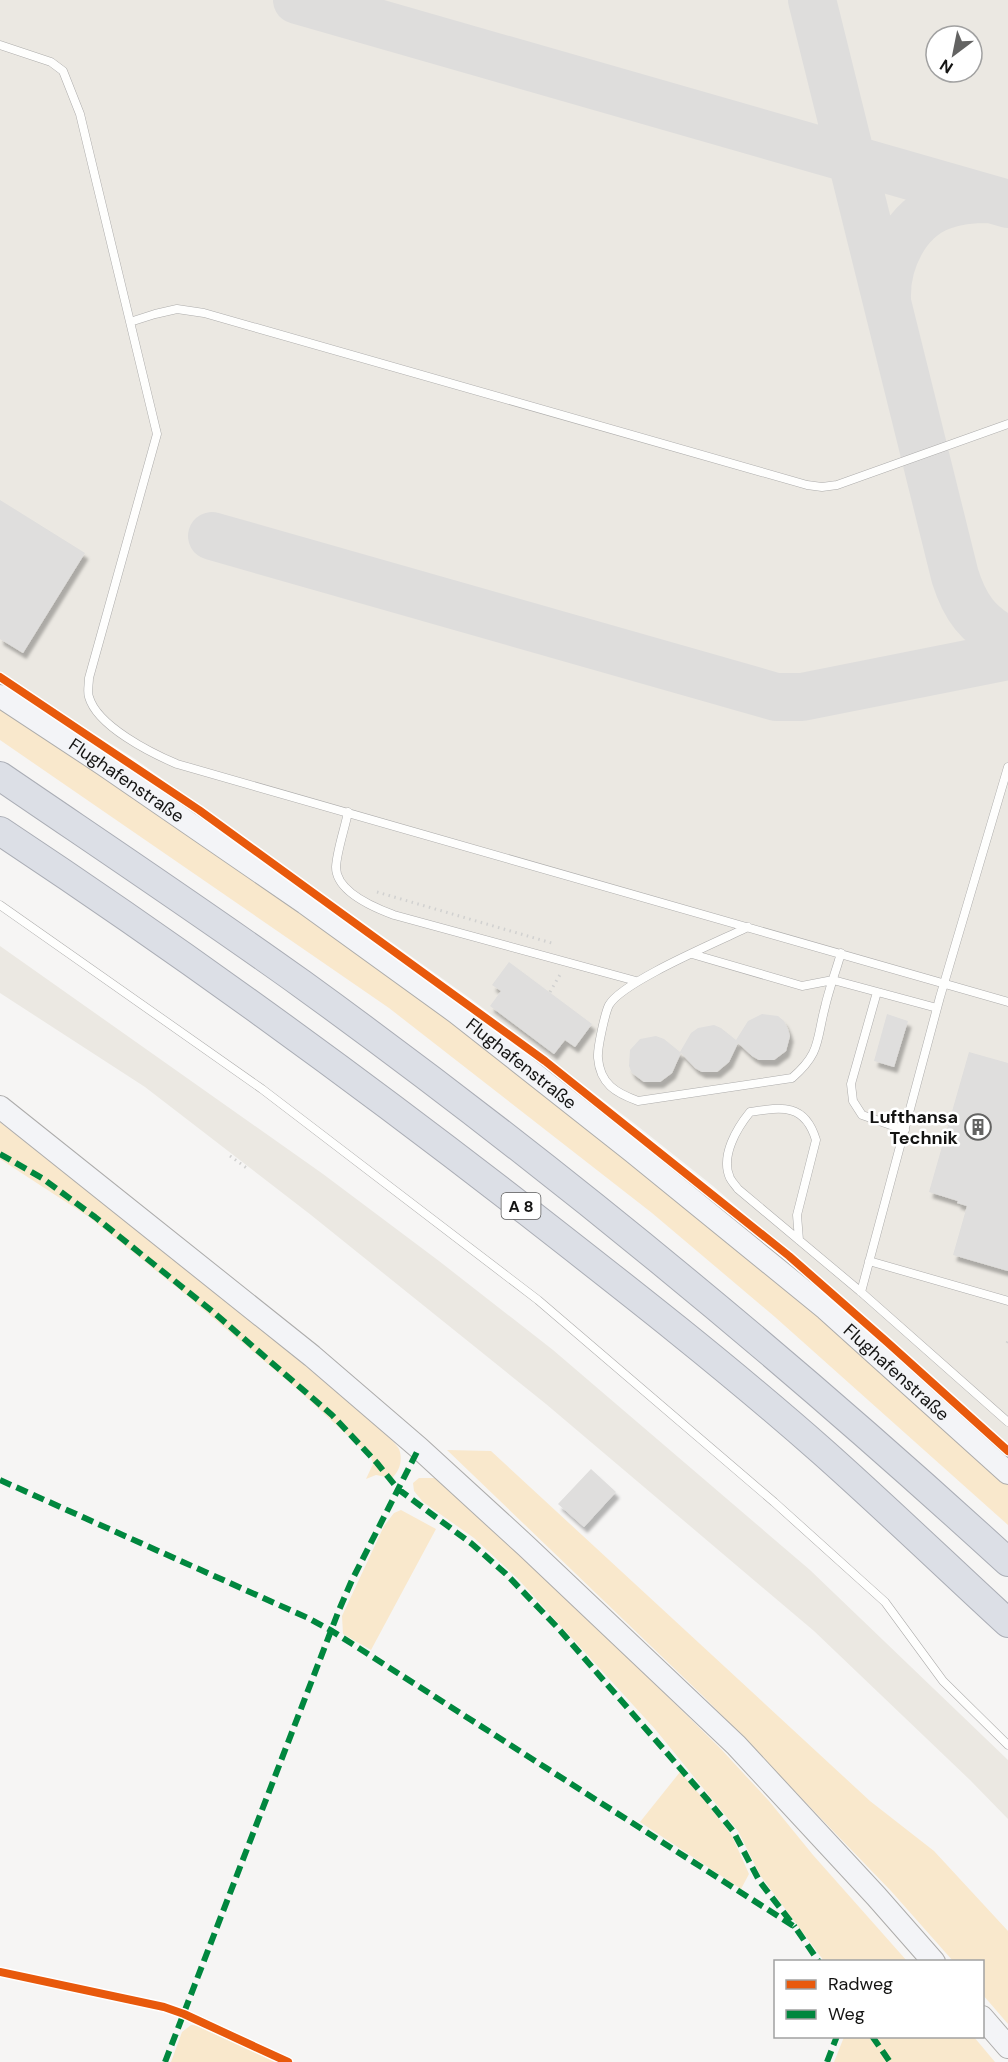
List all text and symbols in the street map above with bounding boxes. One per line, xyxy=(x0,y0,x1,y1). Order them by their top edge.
north arrow xyxy=(924,24,984,84)
text: N xyxy=(936,54,957,78)
street label: Flughafenstraße xyxy=(64,733,189,828)
street label: Flughafenstraße xyxy=(461,1013,581,1115)
place label: Lufthansa Technik xyxy=(869,1105,959,1150)
building icon: Lufthansa Technik xyxy=(963,1112,993,1142)
road number: A 8 xyxy=(502,1193,540,1219)
street label: Flughafenstraße xyxy=(838,1318,954,1426)
legend xyxy=(774,1960,984,2038)
text: Radweg xyxy=(828,1972,893,1996)
text: Weg xyxy=(828,2002,865,2026)

